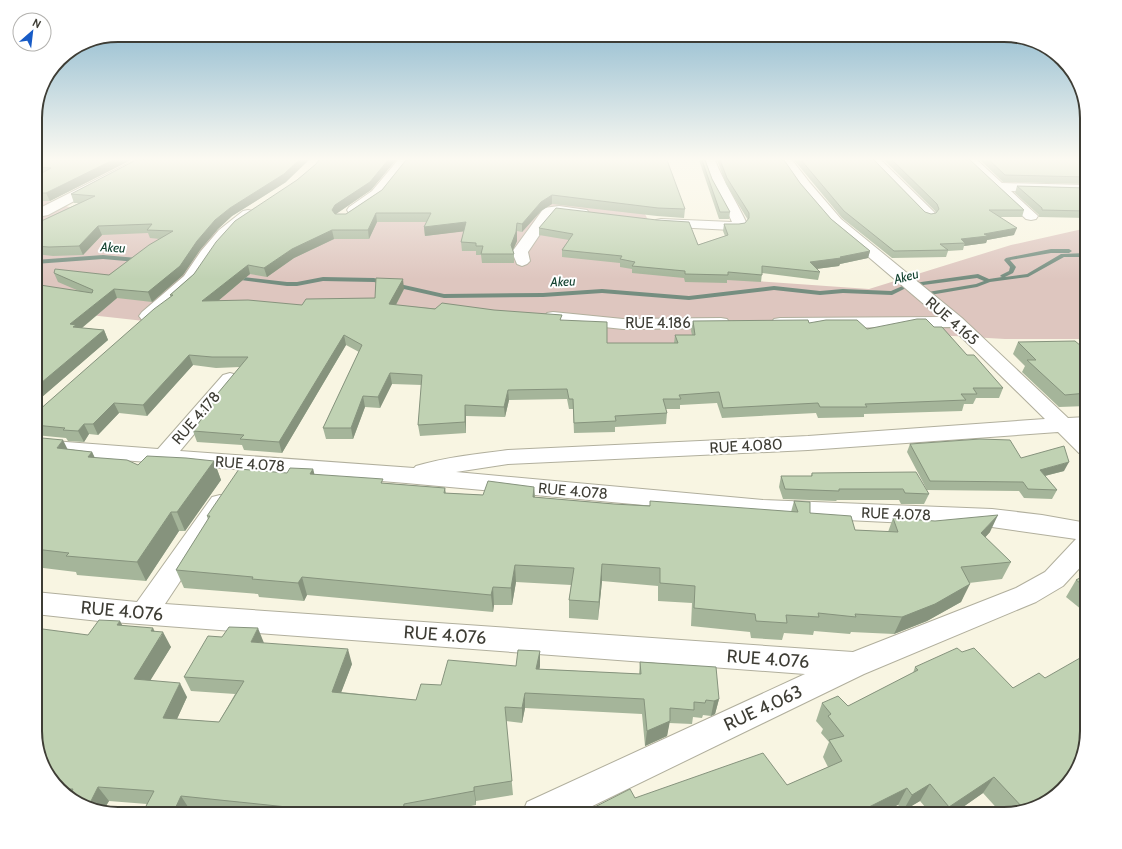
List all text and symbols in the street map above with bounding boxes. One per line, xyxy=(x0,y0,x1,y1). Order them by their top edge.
north arrow xyxy=(12,12,52,52)
text: N xyxy=(30,15,43,31)
water label: Akeu xyxy=(99,238,127,256)
water label: Akeu xyxy=(891,265,921,287)
water label: Akeu xyxy=(549,273,576,289)
street label: RUE 4.165 xyxy=(922,293,982,349)
street label: RUE 4.186 xyxy=(625,314,691,332)
street label: RUE 4.178 xyxy=(168,388,224,448)
street label: RUE 4.080 xyxy=(709,435,783,457)
street label: RUE 4.078 xyxy=(215,453,285,475)
street label: RUE 4.078 xyxy=(537,479,609,503)
street label: RUE 4.078 xyxy=(861,504,931,524)
street label: RUE 4.076 xyxy=(80,596,164,626)
street label: RUE 4.076 xyxy=(403,621,487,649)
street label: RUE 4.076 xyxy=(726,645,810,673)
street label: RUE 4.063 xyxy=(720,680,806,736)

